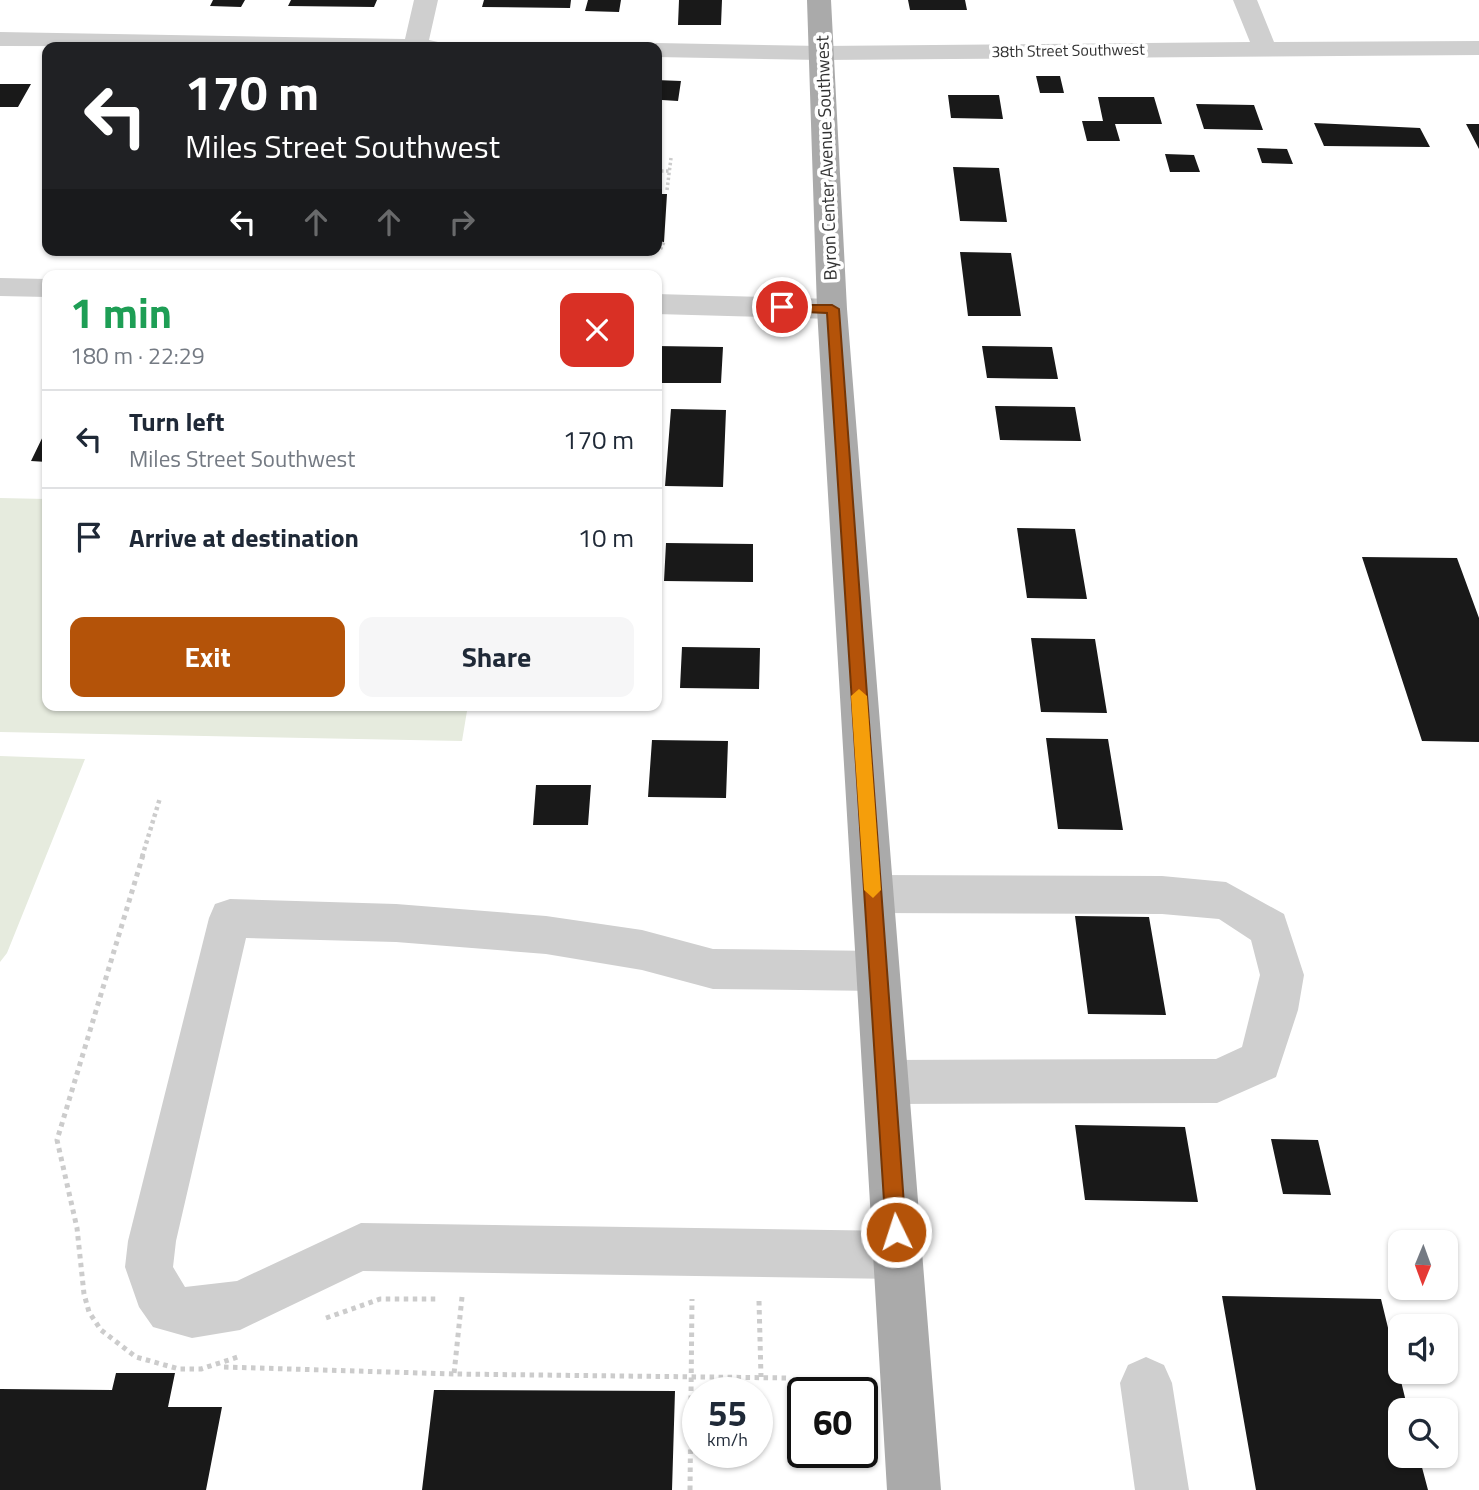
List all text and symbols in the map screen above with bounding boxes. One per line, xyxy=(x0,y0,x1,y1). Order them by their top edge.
street label: Byron Center Avenue Southwest xyxy=(808,34,844,281)
street label: 38th Street Southwest xyxy=(991,37,1145,63)
text: 170 m xyxy=(185,54,319,129)
icon: left xyxy=(70,70,161,161)
text: Miles Street Southwest xyxy=(185,122,500,170)
icon: left xyxy=(224,203,262,241)
icon: ahead xyxy=(297,203,335,241)
icon: ahead xyxy=(370,203,408,241)
icon: right xyxy=(443,203,481,241)
pin xyxy=(752,277,812,337)
text: 1 min xyxy=(70,280,172,344)
icon: arrive xyxy=(763,288,801,326)
button: close xyxy=(560,293,634,367)
text: 180 m · 22:29 xyxy=(70,338,205,373)
text: Turn left xyxy=(129,402,224,441)
icon: left xyxy=(70,420,108,458)
text: 170 m xyxy=(563,420,634,459)
text: Miles Street Southwest xyxy=(129,441,355,476)
icon: arrive xyxy=(70,518,108,556)
text: Arrive at destination xyxy=(129,518,359,557)
text: 10 m xyxy=(577,518,634,557)
button: Exit xyxy=(70,617,345,697)
button: Share xyxy=(359,617,634,697)
position arrow xyxy=(859,1195,933,1269)
north arrow xyxy=(1388,1230,1458,1300)
map controls xyxy=(1388,1230,1458,1468)
button: sound xyxy=(1388,1314,1458,1384)
speed limit sign: 60 xyxy=(787,1377,878,1468)
text: 55 xyxy=(708,1386,747,1440)
button: search xyxy=(1388,1398,1458,1468)
text: km/h xyxy=(707,1426,748,1453)

